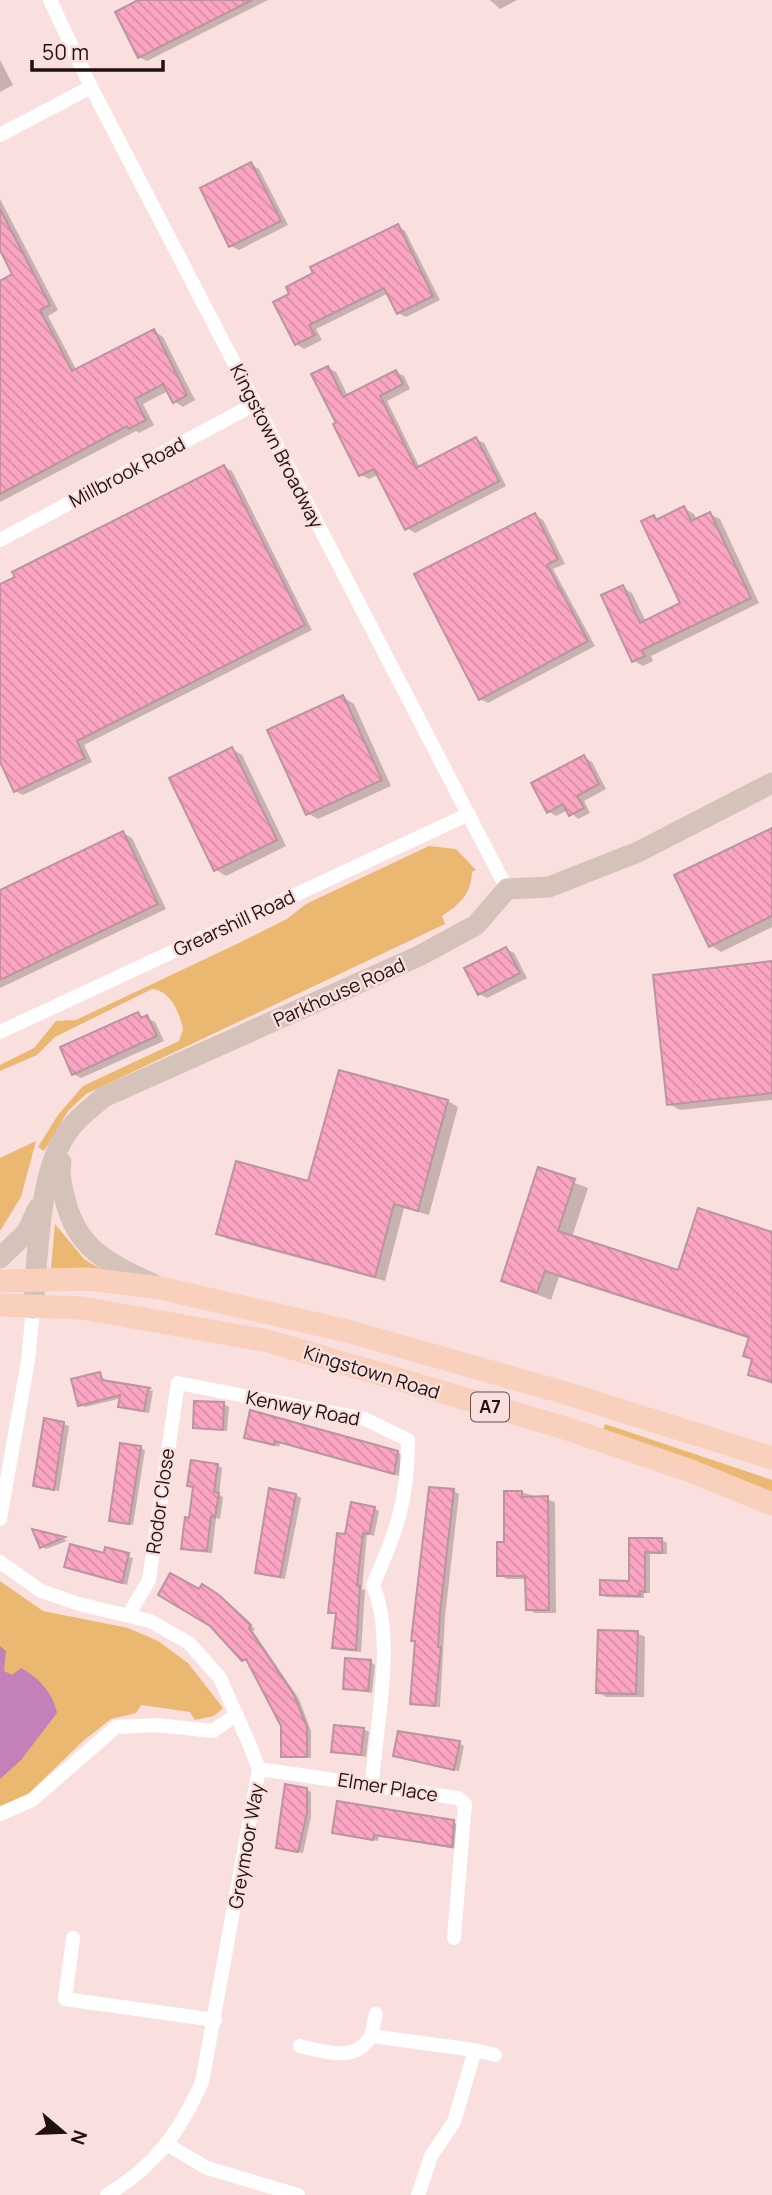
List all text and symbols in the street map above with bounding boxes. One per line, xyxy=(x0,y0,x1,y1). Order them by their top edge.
scale bar xyxy=(32,28,163,72)
text: 50 m xyxy=(42,38,89,66)
street label: Kingstown Broadway xyxy=(224,359,330,533)
street label: Millbrook Road xyxy=(64,430,190,514)
street label: Grearshill Road xyxy=(169,883,299,963)
street label: Parkhouse Road xyxy=(269,951,409,1033)
street label: Kingstown Road xyxy=(301,1339,443,1405)
street label: Kenway Road xyxy=(244,1384,362,1432)
road number: A7 xyxy=(471,1392,509,1422)
street label: Rodor Close xyxy=(140,1446,180,1556)
street label: Elmer Place xyxy=(336,1766,440,1808)
street label: Greymoor Way xyxy=(222,1781,270,1911)
north arrow xyxy=(28,2097,98,2167)
text: N xyxy=(65,2127,94,2148)

